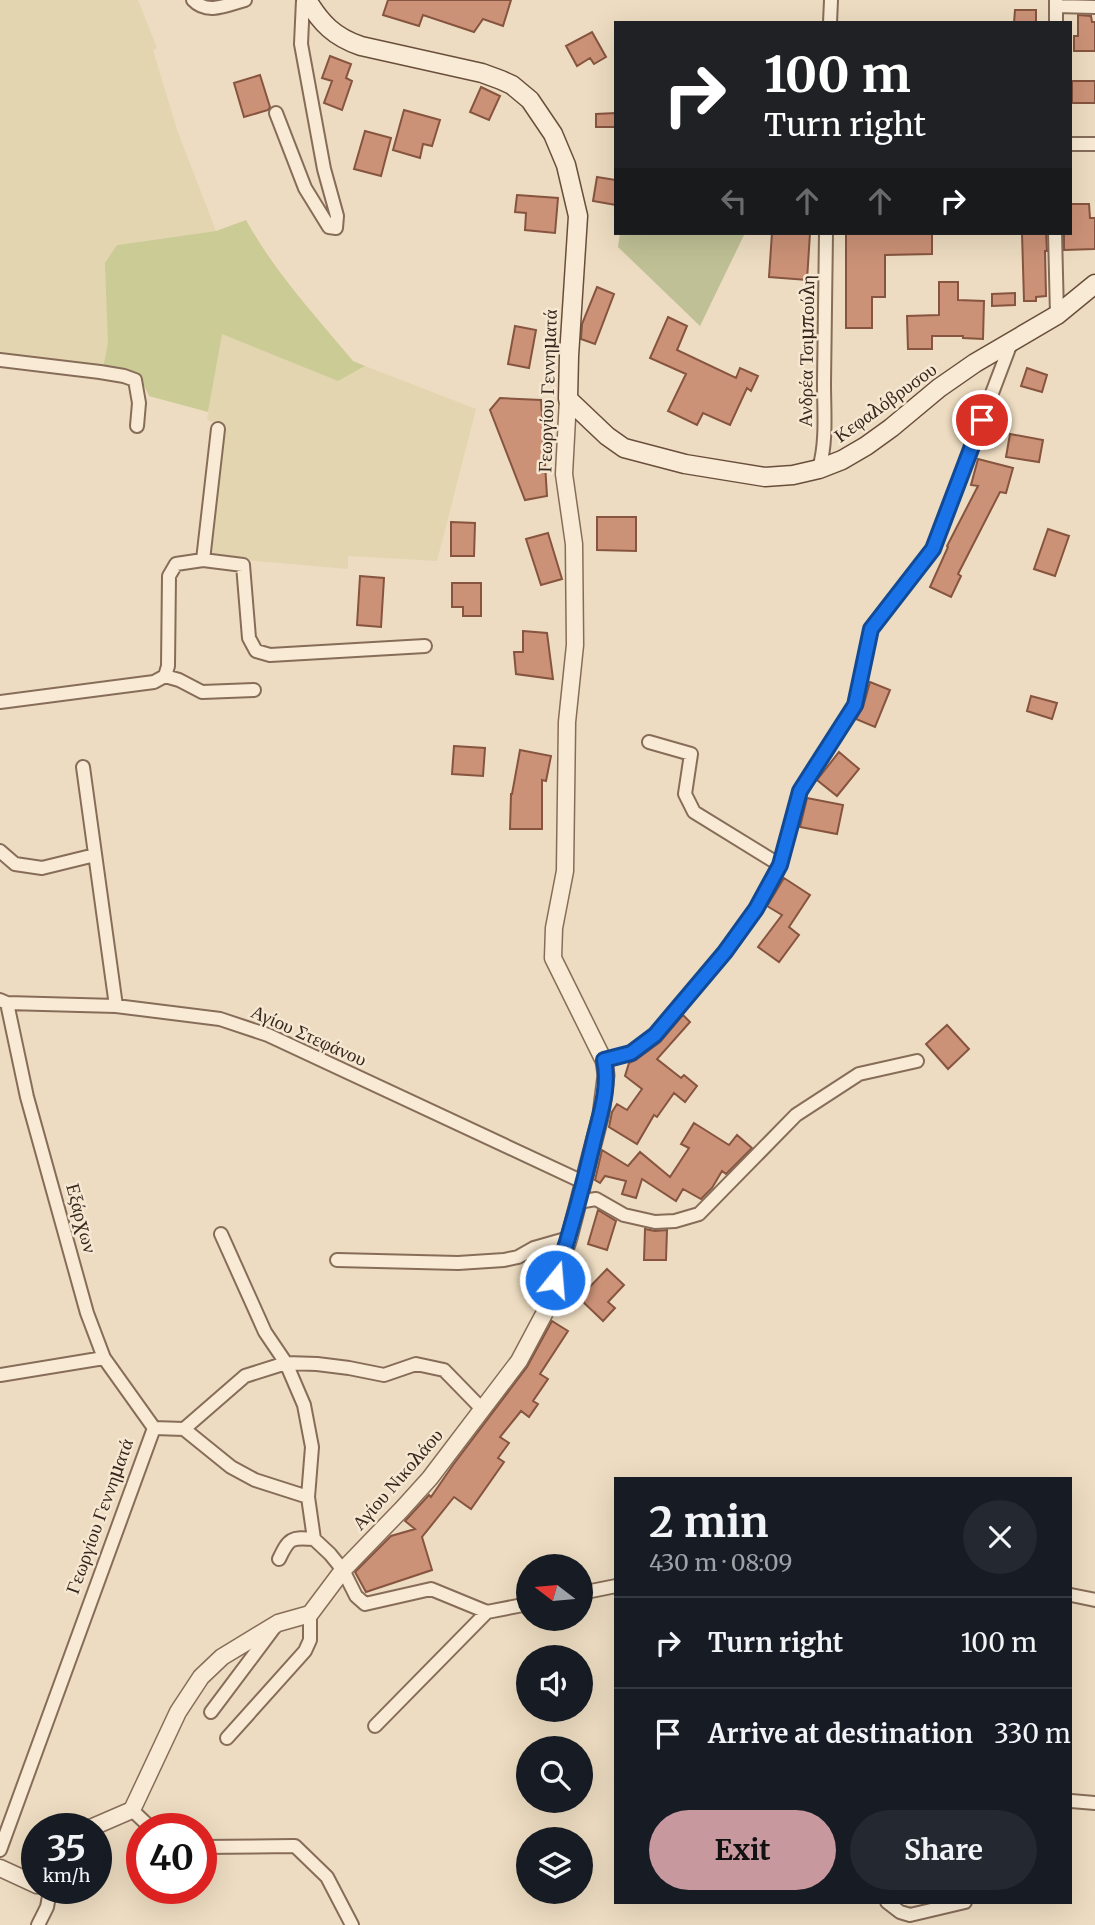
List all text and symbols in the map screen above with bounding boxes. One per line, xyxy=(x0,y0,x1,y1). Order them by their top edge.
text: 100 m xyxy=(764,44,911,105)
icon: right xyxy=(649,49,740,140)
text: Turn right xyxy=(764,105,926,145)
icon: left xyxy=(715,182,753,220)
icon: ahead xyxy=(788,182,826,220)
icon: ahead xyxy=(861,182,899,220)
icon: right xyxy=(934,182,972,220)
street label: Ανδρέα Τσιμπούλη xyxy=(793,275,819,427)
street label: Γεωργίου Γεννηματά xyxy=(532,309,562,473)
street label: Κεφαλόβρυσου xyxy=(829,357,941,447)
pin xyxy=(952,390,1012,450)
icon: arrive xyxy=(963,401,1001,439)
street label: Αγίου Στεφάνου xyxy=(247,999,371,1071)
street label: Εξάρχων xyxy=(61,1181,103,1256)
position arrow xyxy=(518,1243,592,1317)
street label: Αγίου Νικολάου xyxy=(346,1423,448,1535)
street label: Γεωργίου Γεννηματά xyxy=(60,1435,138,1597)
text: 2 min xyxy=(649,1496,769,1548)
button: close xyxy=(963,1500,1037,1574)
text: 430 m · 08:09 xyxy=(649,1548,792,1577)
north arrow xyxy=(516,1554,593,1631)
map controls xyxy=(516,1554,593,1904)
icon: right xyxy=(649,1624,687,1662)
text: Turn right xyxy=(708,1626,843,1659)
text: 100 m xyxy=(961,1626,1037,1659)
button: sound xyxy=(516,1645,593,1722)
icon: arrive xyxy=(649,1715,687,1753)
text: Arrive at destination xyxy=(708,1717,973,1750)
text: 330 m xyxy=(994,1717,1071,1750)
button: search xyxy=(516,1736,593,1813)
button: Exit xyxy=(649,1810,836,1890)
button: Share xyxy=(850,1810,1037,1890)
speed limit sign: 40 xyxy=(126,1813,217,1904)
text: 35 xyxy=(47,1827,86,1871)
button: layers xyxy=(516,1827,593,1904)
text: km/h xyxy=(43,1864,90,1887)

